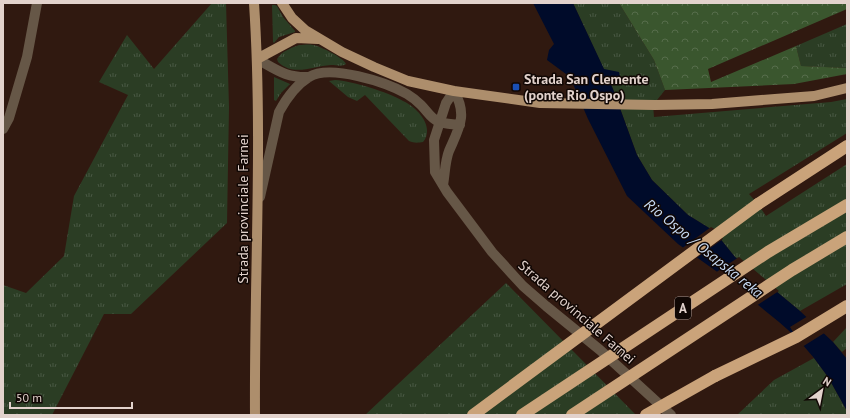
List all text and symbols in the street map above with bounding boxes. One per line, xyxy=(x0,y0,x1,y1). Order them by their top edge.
place label: Strada San Clemente (ponte Rio Ospo) xyxy=(524,70,649,104)
marker: Strada San Clemente (ponte Rio Ospo) xyxy=(511,82,521,92)
street label: Strada provinciale Farnei xyxy=(234,134,252,284)
water label: Rio Ospo / Osapska reka xyxy=(641,194,768,302)
street label: Strada provinciale Farnei xyxy=(515,256,639,368)
road number: A xyxy=(675,297,691,319)
north arrow xyxy=(802,370,842,410)
text: N xyxy=(821,374,834,389)
scale bar xyxy=(10,384,132,410)
text: 50 m xyxy=(16,390,42,405)

